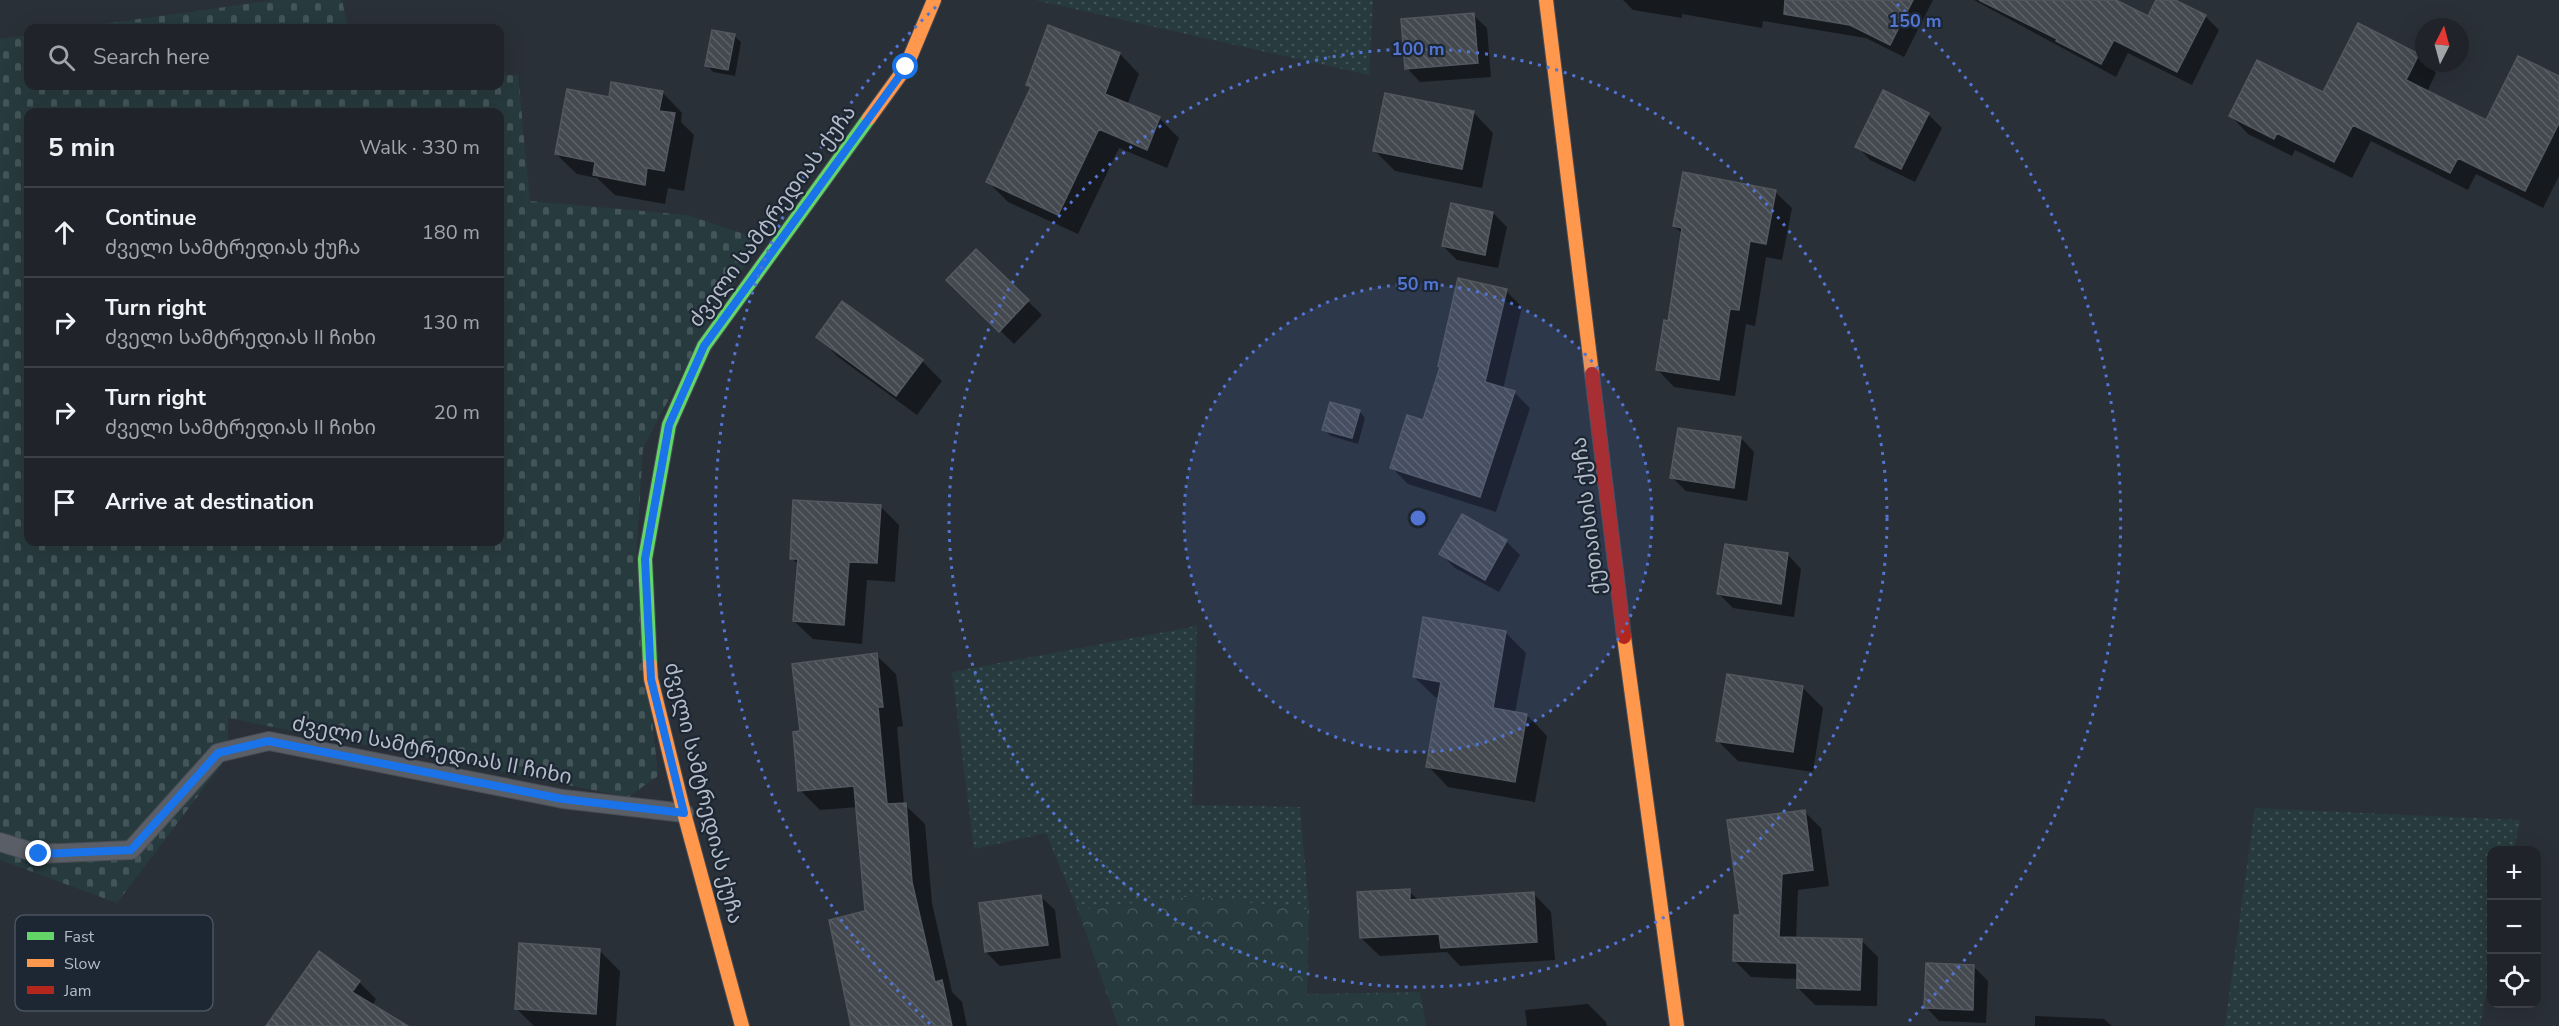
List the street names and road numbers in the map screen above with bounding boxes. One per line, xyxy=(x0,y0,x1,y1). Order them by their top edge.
street label: ძველი სამტრედიას ქუჩა xyxy=(682,99,862,333)
street label: ქუთაისის ქუჩა xyxy=(1564,435,1612,597)
street label: ძველი სამტრედიას ქუჩა xyxy=(658,659,750,927)
street label: ძველი სამტრედიას II ჩიხი xyxy=(290,709,574,791)

